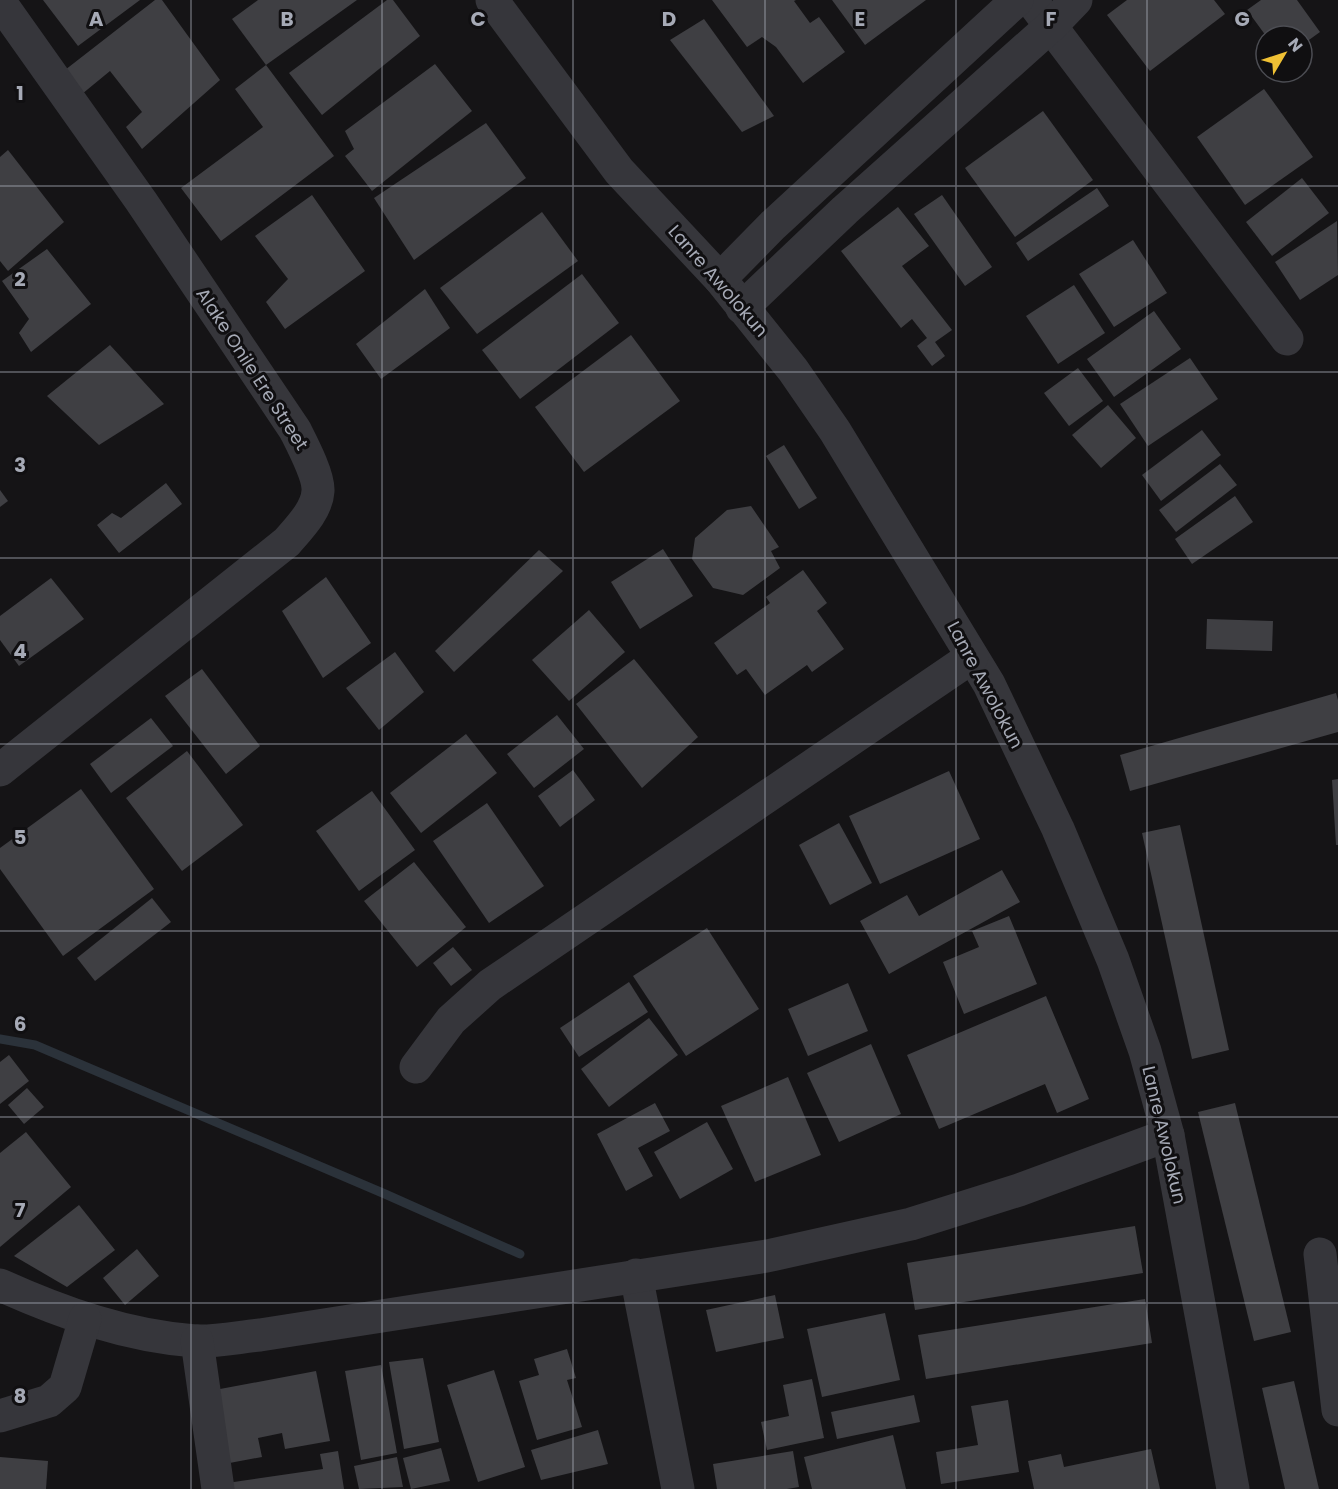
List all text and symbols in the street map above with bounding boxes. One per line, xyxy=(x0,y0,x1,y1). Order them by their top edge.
text: A xyxy=(89,5,104,33)
text: B xyxy=(280,5,294,33)
text: C xyxy=(470,5,486,33)
text: D xyxy=(662,5,676,33)
text: E xyxy=(855,5,865,33)
text: F xyxy=(1046,5,1057,33)
text: G xyxy=(1234,5,1250,33)
north arrow xyxy=(1254,24,1314,84)
text: N xyxy=(1283,33,1308,57)
text: 1 xyxy=(16,79,24,107)
street label: Lanre Awolokun xyxy=(663,219,774,342)
text: 2 xyxy=(14,265,26,293)
street label: Alake Onile Ere Street xyxy=(190,283,314,455)
text: 3 xyxy=(14,451,26,479)
street label: Lanre Awolokun xyxy=(941,617,1030,753)
text: 4 xyxy=(13,637,27,665)
text: 5 xyxy=(14,823,27,851)
text: 6 xyxy=(14,1010,26,1038)
street label: Lanre Awolokun xyxy=(1136,1063,1193,1206)
text: 7 xyxy=(15,1196,26,1224)
text: 8 xyxy=(14,1382,26,1410)

